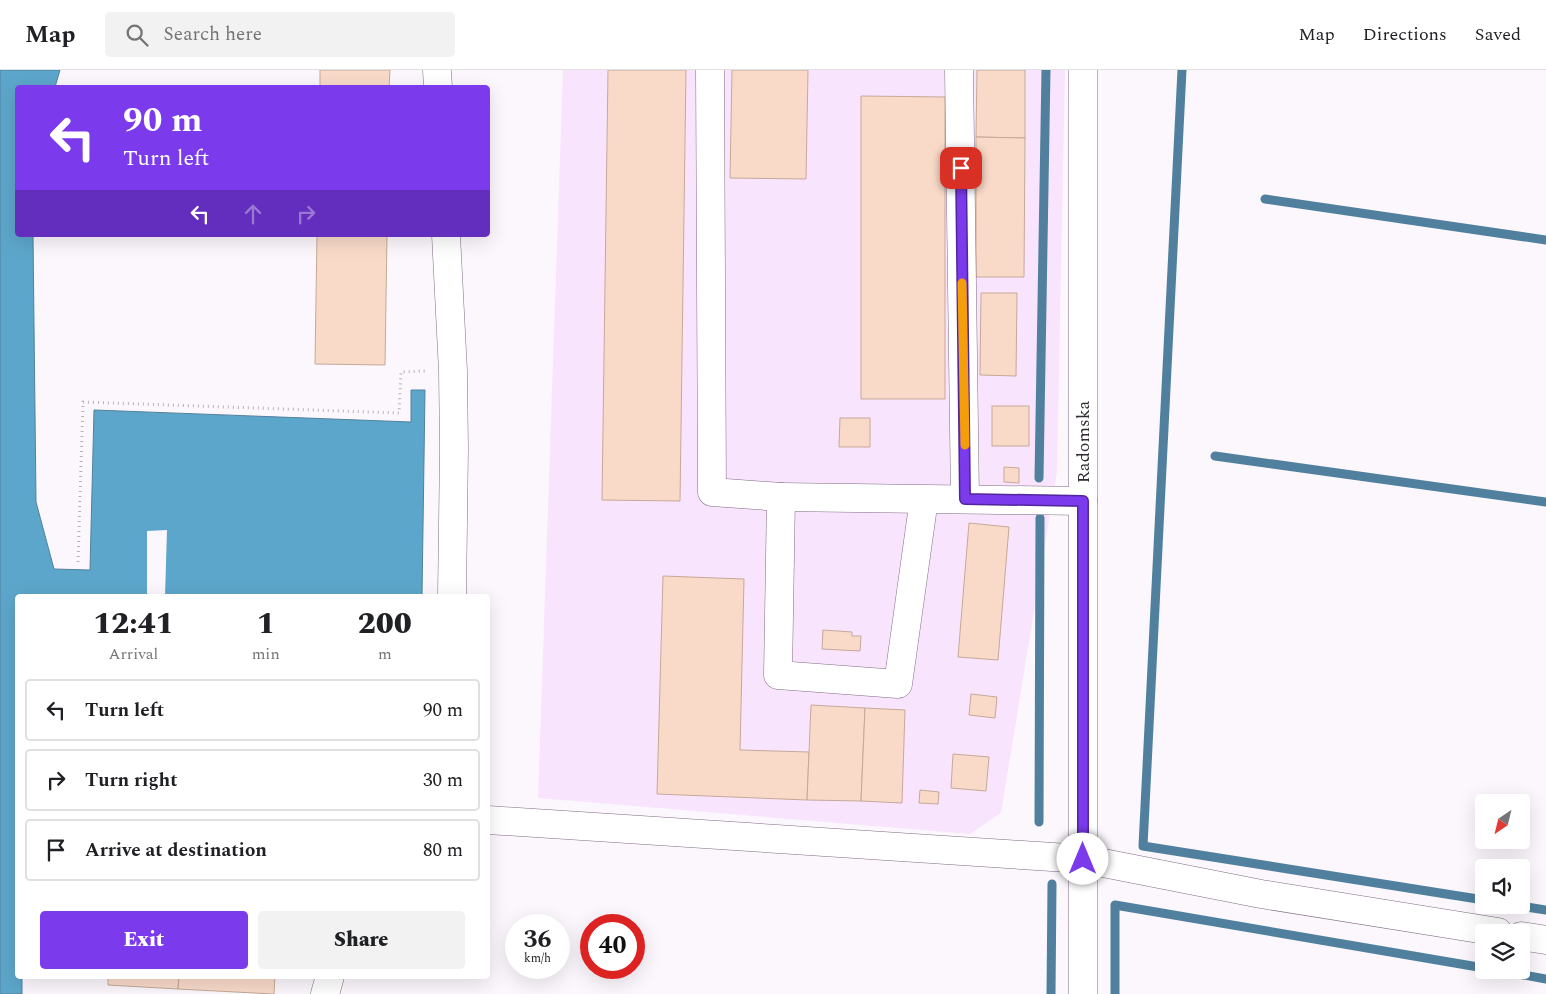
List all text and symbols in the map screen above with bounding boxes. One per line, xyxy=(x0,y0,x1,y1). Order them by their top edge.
search box xyxy=(105,12,455,57)
text: Map xyxy=(25,17,75,53)
text: Search here xyxy=(163,20,262,49)
icon: search xyxy=(123,21,151,49)
text: Map xyxy=(1299,21,1335,48)
text: Directions xyxy=(1363,21,1447,48)
text: Saved xyxy=(1475,21,1521,48)
text: 90 m xyxy=(123,94,203,147)
icon: left xyxy=(40,105,105,170)
text: Turn left xyxy=(123,142,209,175)
pin xyxy=(940,147,982,189)
icon: arrive xyxy=(947,154,975,182)
icon: left xyxy=(186,200,214,228)
icon: ahead xyxy=(239,200,267,228)
icon: right xyxy=(292,200,320,228)
street label: Radomska xyxy=(1070,401,1097,483)
text: 12:41 xyxy=(93,601,174,647)
text: 1 xyxy=(257,601,275,647)
text: 200 xyxy=(358,601,412,647)
text: Arrival xyxy=(108,642,158,666)
text: min xyxy=(252,642,280,666)
text: m xyxy=(378,642,392,666)
icon: left xyxy=(42,696,70,724)
text: Turn left xyxy=(85,696,164,725)
text: 90 m xyxy=(423,696,463,725)
icon: right xyxy=(42,766,70,794)
text: Turn right xyxy=(85,766,178,795)
text: 30 m xyxy=(423,766,463,795)
north arrow xyxy=(1475,794,1530,849)
map controls xyxy=(1475,794,1530,979)
position arrow xyxy=(1056,832,1108,884)
icon: arrive xyxy=(42,836,70,864)
text: Arrive at destination xyxy=(85,836,267,865)
text: 80 m xyxy=(423,836,463,865)
button: sound xyxy=(1475,859,1530,914)
button: Exit xyxy=(40,911,248,969)
button: Share xyxy=(258,911,465,969)
speed limit sign: 40 xyxy=(580,914,645,979)
text: 36 xyxy=(523,921,552,959)
button: layers xyxy=(1475,924,1530,979)
text: km/h xyxy=(524,949,551,968)

